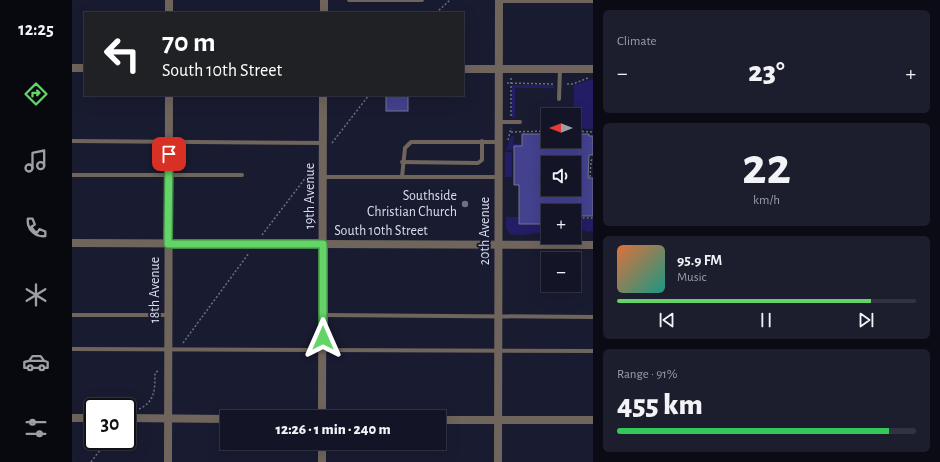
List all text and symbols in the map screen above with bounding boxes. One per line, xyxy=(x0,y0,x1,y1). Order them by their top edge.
text: 12:25 xyxy=(18,21,54,39)
icon: left xyxy=(96,28,148,80)
text: 70 m xyxy=(162,29,216,57)
text: Climate xyxy=(617,35,656,48)
text: 23° xyxy=(748,57,785,87)
text: South 10th Street xyxy=(162,62,282,80)
text: − xyxy=(617,62,628,84)
text: + xyxy=(905,62,916,84)
icon: directions xyxy=(22,80,50,108)
north arrow xyxy=(541,108,581,148)
map controls xyxy=(541,108,581,292)
pin xyxy=(152,137,186,171)
text: 22 xyxy=(742,141,791,193)
icon: arrive xyxy=(158,143,180,165)
icon: music xyxy=(22,147,50,175)
button: sound xyxy=(541,156,581,196)
street label: 19th Avenue xyxy=(303,163,317,229)
place label: Southside Christian Church xyxy=(367,189,457,219)
text: km/h xyxy=(753,194,780,207)
street label: 20th Avenue xyxy=(478,197,492,265)
marker: Southside Christian Church xyxy=(460,199,470,209)
button: + xyxy=(541,204,581,244)
icon: phone xyxy=(22,214,50,242)
street label: South 10th Street xyxy=(334,224,428,238)
button: − xyxy=(541,252,581,292)
text: 95.9 FM xyxy=(677,253,722,268)
street label: 18th Avenue xyxy=(148,257,162,323)
text: Music xyxy=(677,271,707,284)
icon: climate xyxy=(22,281,50,309)
icon: previous xyxy=(656,309,678,331)
icon: pause xyxy=(755,309,777,331)
icon: next xyxy=(855,309,877,331)
position arrow xyxy=(302,317,344,359)
icon: car xyxy=(22,348,50,376)
text: Range · 91% xyxy=(617,368,677,381)
text: 455 km xyxy=(617,390,703,420)
speed limit sign: 30 xyxy=(84,398,136,450)
icon: filters xyxy=(22,414,50,442)
text: 12:26 · 1 min · 240 m xyxy=(275,422,391,437)

